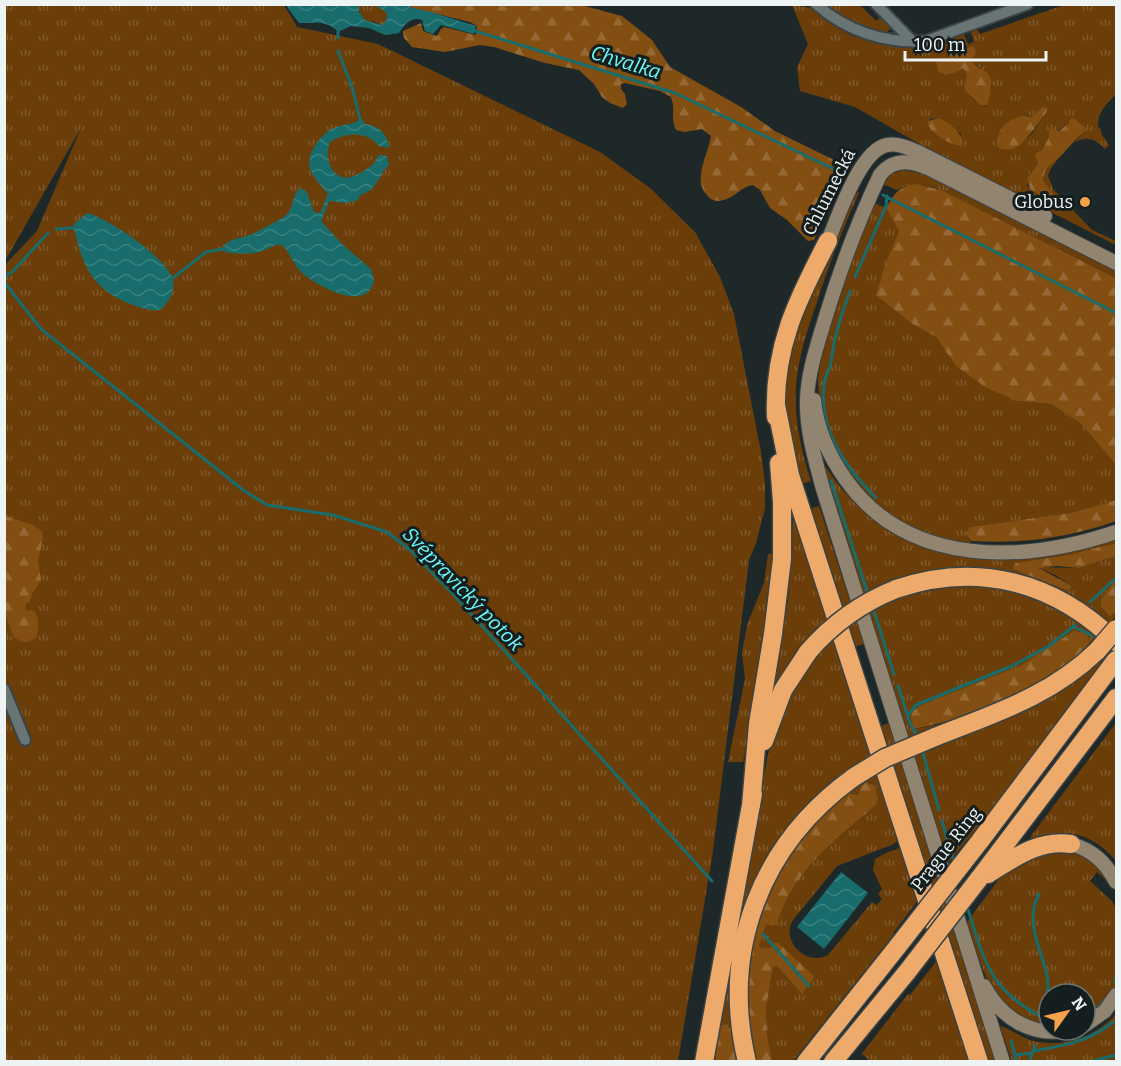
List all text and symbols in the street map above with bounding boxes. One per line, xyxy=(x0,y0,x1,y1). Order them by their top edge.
scale bar xyxy=(905,24,1046,62)
text: 100 m xyxy=(914,34,965,56)
water label: Chvalka xyxy=(588,40,664,84)
street label: Chlumecká xyxy=(798,145,860,239)
place label: Globus xyxy=(1014,191,1073,213)
marker: Globus xyxy=(1078,195,1092,209)
water label: Svépravický potok xyxy=(398,522,528,656)
street label: Prague Ring xyxy=(906,802,986,896)
north arrow xyxy=(1037,982,1097,1042)
text: N xyxy=(1068,993,1090,1014)

